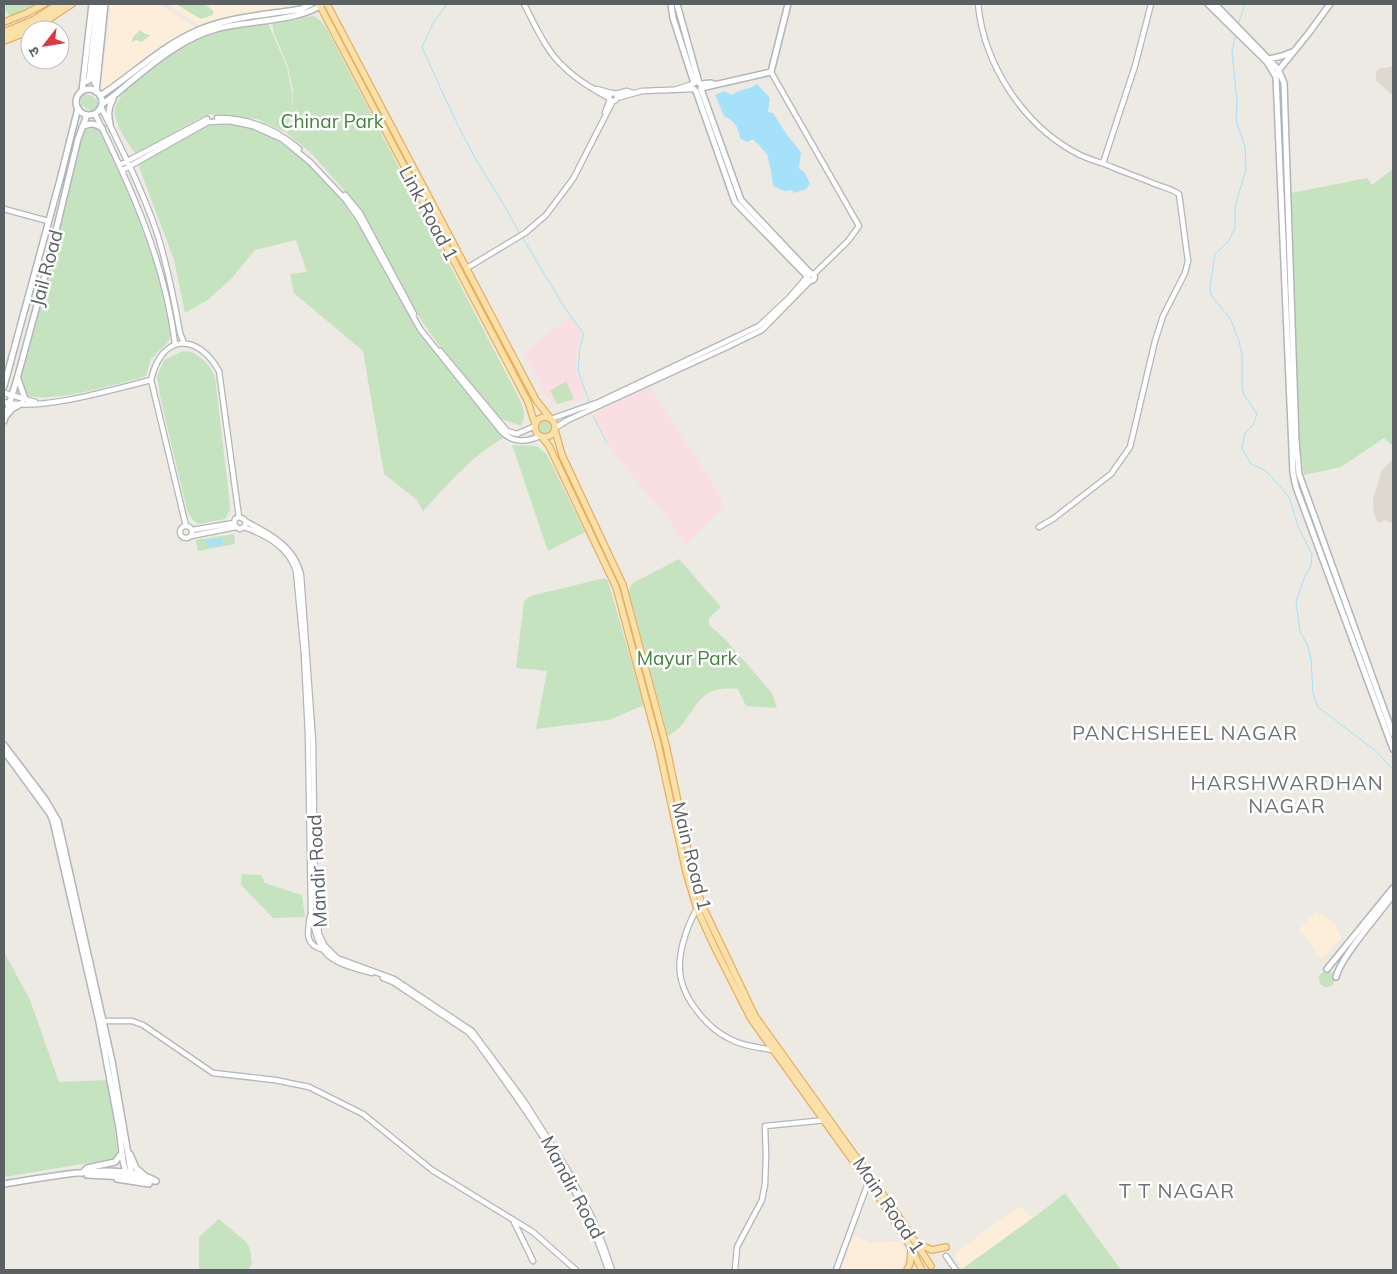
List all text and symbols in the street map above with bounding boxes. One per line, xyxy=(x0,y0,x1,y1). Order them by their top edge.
north arrow xyxy=(20,20,70,70)
text: उ xyxy=(24,43,44,60)
park label: Chinar Park xyxy=(280,109,384,133)
street label: Link Road 1 xyxy=(394,162,464,264)
street label: Jail Road xyxy=(24,227,68,309)
park label: Mayur Park xyxy=(637,646,737,670)
district label: PANCHSHEEL NAGAR xyxy=(1072,720,1298,745)
district label: HARSHWARDHAN NAGAR xyxy=(1190,770,1384,818)
street label: Main Road 1 xyxy=(667,799,717,913)
street label: Mandir Road xyxy=(302,814,332,928)
street label: Mandir Road xyxy=(536,1131,610,1243)
street label: Main Road 1 xyxy=(848,1152,930,1258)
district label: T T NAGAR xyxy=(1119,1178,1235,1203)

